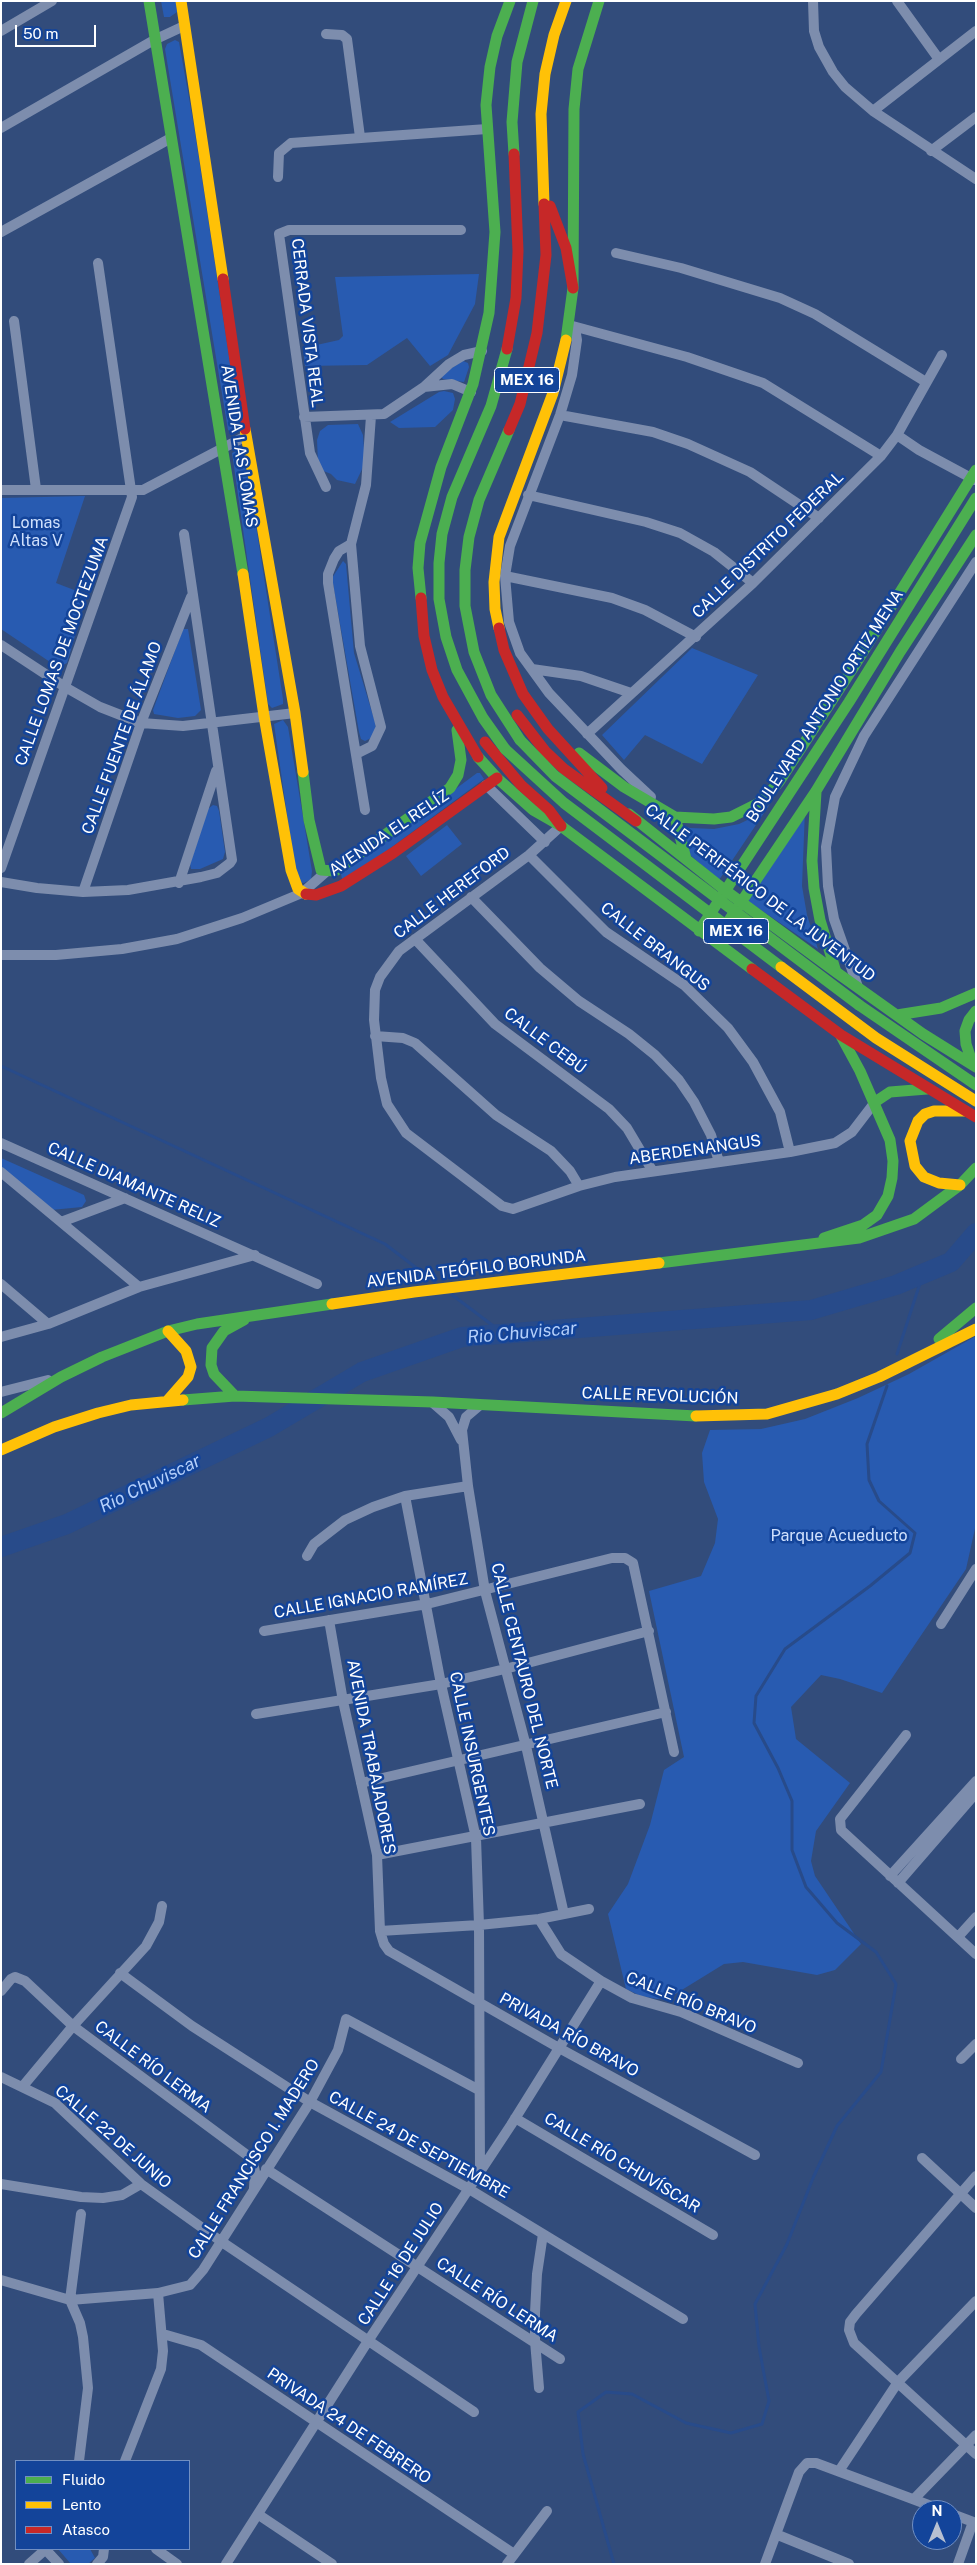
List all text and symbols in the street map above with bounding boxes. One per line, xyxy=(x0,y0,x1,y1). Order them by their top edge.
scale bar xyxy=(18,15,99,47)
text: 50 m xyxy=(23,25,58,42)
street label: CERRADA VISTA REAL xyxy=(287,237,327,409)
street label: AVENIDA LAS LOMAS xyxy=(217,363,261,529)
road number: MEX 16 xyxy=(494,368,560,392)
street label: CALLE DISTRITO FEDERAL xyxy=(688,468,848,622)
park label: Lomas Altas V xyxy=(9,513,63,551)
street label: CALLE LOMAS DE MOCTEZUMA xyxy=(11,534,113,768)
street label: BOULEVARD ANTONIO ORTIZ MENA xyxy=(742,586,908,826)
street label: CALLE FUENTE DE ÁLAMO xyxy=(78,639,166,837)
street label: AVENIDA EL RELÍZ xyxy=(325,786,453,880)
street label: CALLE PERIFÉRICO DE LA JUVENTUD xyxy=(641,800,879,986)
street label: CALLE HEREFORD xyxy=(390,843,514,943)
street label: CALLE BRANGUS xyxy=(597,898,713,996)
road number: MEX 16 xyxy=(704,918,768,944)
street label: CALLE CEBÚ xyxy=(500,1004,590,1078)
street label: ABERDENANGUS xyxy=(628,1131,762,1169)
street label: CALLE DIAMANTE RELIZ xyxy=(45,1138,223,1232)
street label: AVENIDA TEÓFILO BORUNDA xyxy=(365,1246,587,1292)
water label: Rio Chuviscar xyxy=(466,1317,578,1349)
street label: CALLE REVOLUCIÓN xyxy=(581,1384,739,1408)
water label: Rio Chuviscar xyxy=(96,1450,204,1518)
park label: Parque Acueducto xyxy=(770,1526,908,1546)
street label: CALLE CENTAURO DEL NORTE xyxy=(487,1561,561,1791)
street label: CALLE IGNACIO RAMÍREZ xyxy=(273,1569,469,1623)
street label: AVENIDA TRABAJADORES xyxy=(343,1658,399,1856)
street label: CALLE INSURGENTES xyxy=(445,1670,499,1838)
street label: CALLE RÍO BRAVO xyxy=(623,1968,759,2038)
street label: PRIVADA RÍO BRAVO xyxy=(496,1989,642,2081)
street label: CALLE RÍO LERMA xyxy=(91,2017,215,2117)
street label: CALLE FRANCISCO I. MADERO xyxy=(184,2056,324,2262)
street label: CALLE 22 DE JUNIO xyxy=(51,2081,175,2193)
street label: CALLE 24 DE SEPTIEMBRE xyxy=(325,2087,513,2203)
street label: CALLE RÍO CHUVÍSCAR xyxy=(541,2109,703,2217)
street label: CALLE 16 DE JULIO xyxy=(354,2199,448,2329)
street label: CALLE RÍO LERMA xyxy=(433,2254,561,2346)
street label: PRIVADA 24 DE FEBRERO xyxy=(263,2364,435,2488)
legend xyxy=(15,2460,190,2550)
text: Fluido xyxy=(62,2471,105,2488)
text: Lento xyxy=(62,2496,101,2513)
north arrow xyxy=(912,2500,962,2550)
text: N xyxy=(932,2503,942,2519)
text: Atasco xyxy=(62,2521,110,2538)

